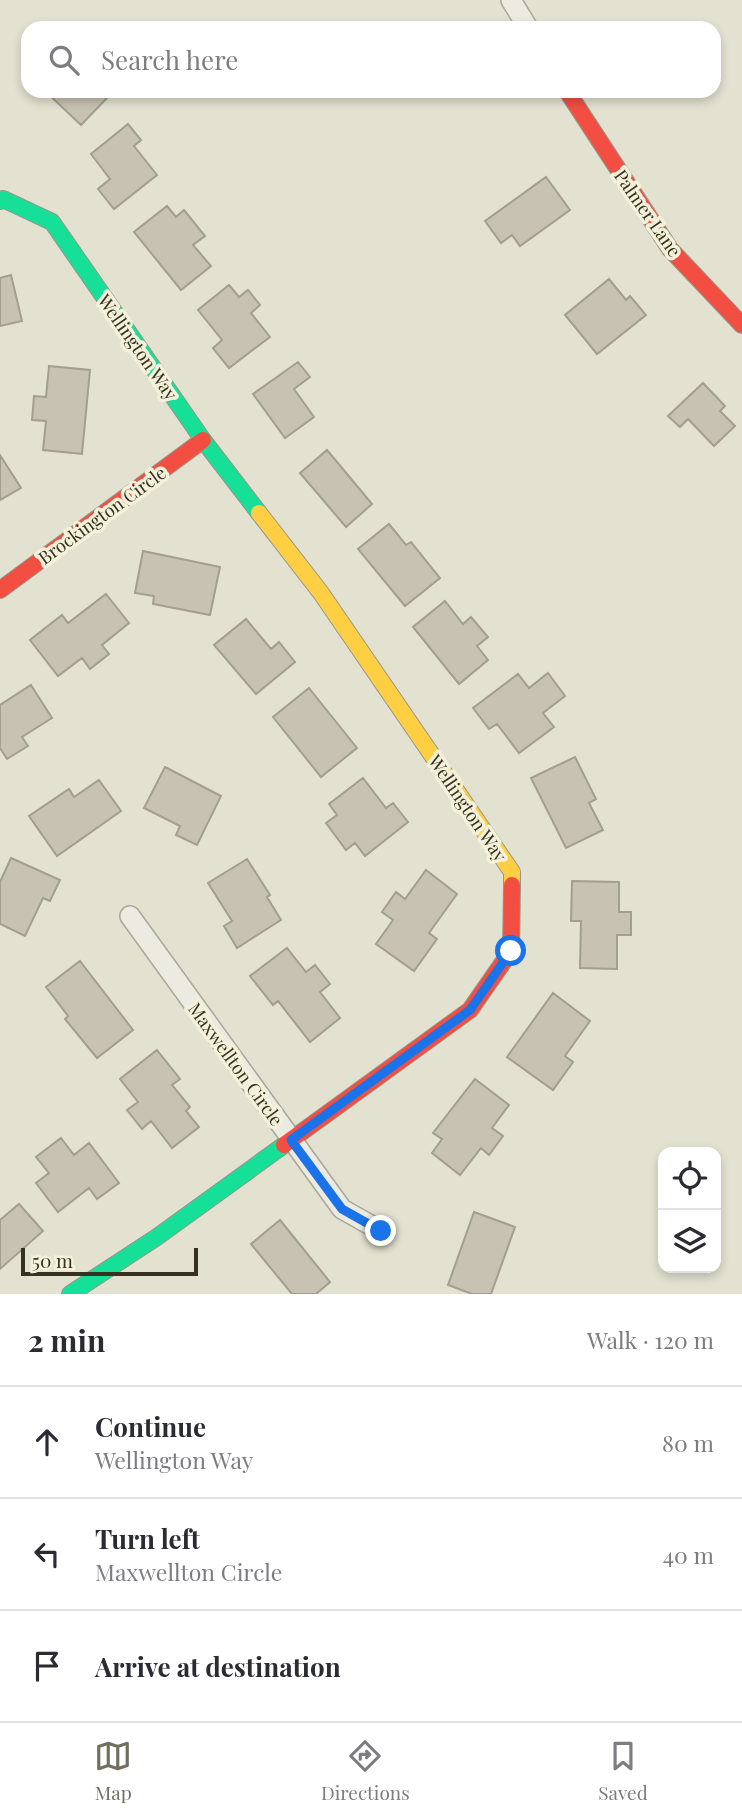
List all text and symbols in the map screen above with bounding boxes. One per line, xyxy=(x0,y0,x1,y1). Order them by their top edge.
search box xyxy=(21,21,721,98)
icon: search xyxy=(45,41,83,79)
text: Search here xyxy=(101,42,238,77)
street label: Palmer Lane xyxy=(609,165,687,261)
street label: Wellington Way xyxy=(92,289,183,405)
street label: Brockington Circle xyxy=(33,461,171,569)
street label: Wellington Way xyxy=(423,749,513,866)
route start xyxy=(495,935,526,966)
street label: Maxwellton Circle xyxy=(183,998,289,1130)
map controls xyxy=(658,1147,721,1273)
button: locate xyxy=(658,1147,721,1210)
button: layers xyxy=(658,1210,721,1273)
route end xyxy=(365,1215,396,1246)
scale bar xyxy=(21,1245,198,1277)
text: 50 m xyxy=(32,1247,73,1273)
text: 2 min xyxy=(28,1320,105,1360)
text: Walk · 120 m xyxy=(587,1324,714,1355)
text: Continue xyxy=(95,1409,206,1444)
icon: ahead xyxy=(28,1423,66,1461)
text: 80 m xyxy=(662,1427,714,1458)
text: Wellington Way xyxy=(95,1444,253,1475)
text: Turn left xyxy=(95,1521,200,1556)
icon: left xyxy=(28,1535,66,1573)
text: 40 m xyxy=(663,1539,714,1570)
text: Maxwellton Circle xyxy=(95,1556,282,1587)
icon: arrive xyxy=(28,1647,66,1685)
text: Arrive at destination xyxy=(95,1649,341,1684)
tab: Map xyxy=(94,1737,132,1805)
tab: Directions xyxy=(321,1737,410,1805)
tab: Saved xyxy=(598,1737,648,1805)

